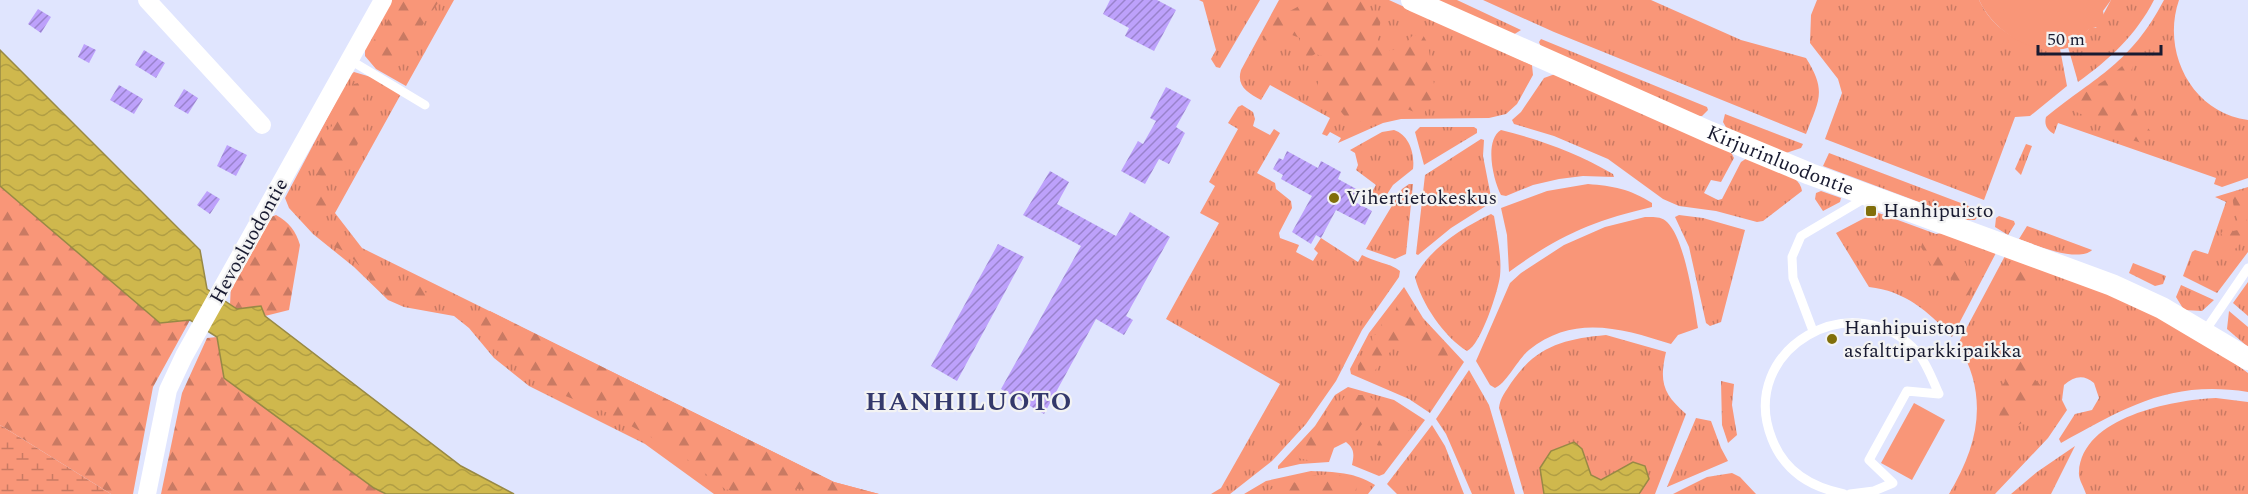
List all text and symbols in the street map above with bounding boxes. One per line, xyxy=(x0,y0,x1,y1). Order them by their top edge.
scale bar xyxy=(2038,18,2161,56)
text: 50 m xyxy=(2047,26,2085,53)
street label: Kirjurinluodontie xyxy=(1702,118,1858,204)
street label: Hevosluodontie xyxy=(202,173,296,309)
place label: Vihertietokeskus xyxy=(1346,183,1497,213)
marker: Vihertietokeskus xyxy=(1327,191,1341,205)
place label: Hanhipuisto xyxy=(1883,196,1994,226)
marker: Hanhipuisto xyxy=(1864,204,1878,218)
place label: Hanhipuiston asfalttiparkkipaikka xyxy=(1844,313,2022,366)
marker: Hanhipuiston asfalttiparkkipaikka xyxy=(1825,332,1839,346)
district label: HANHILUOTO xyxy=(865,382,1073,422)

